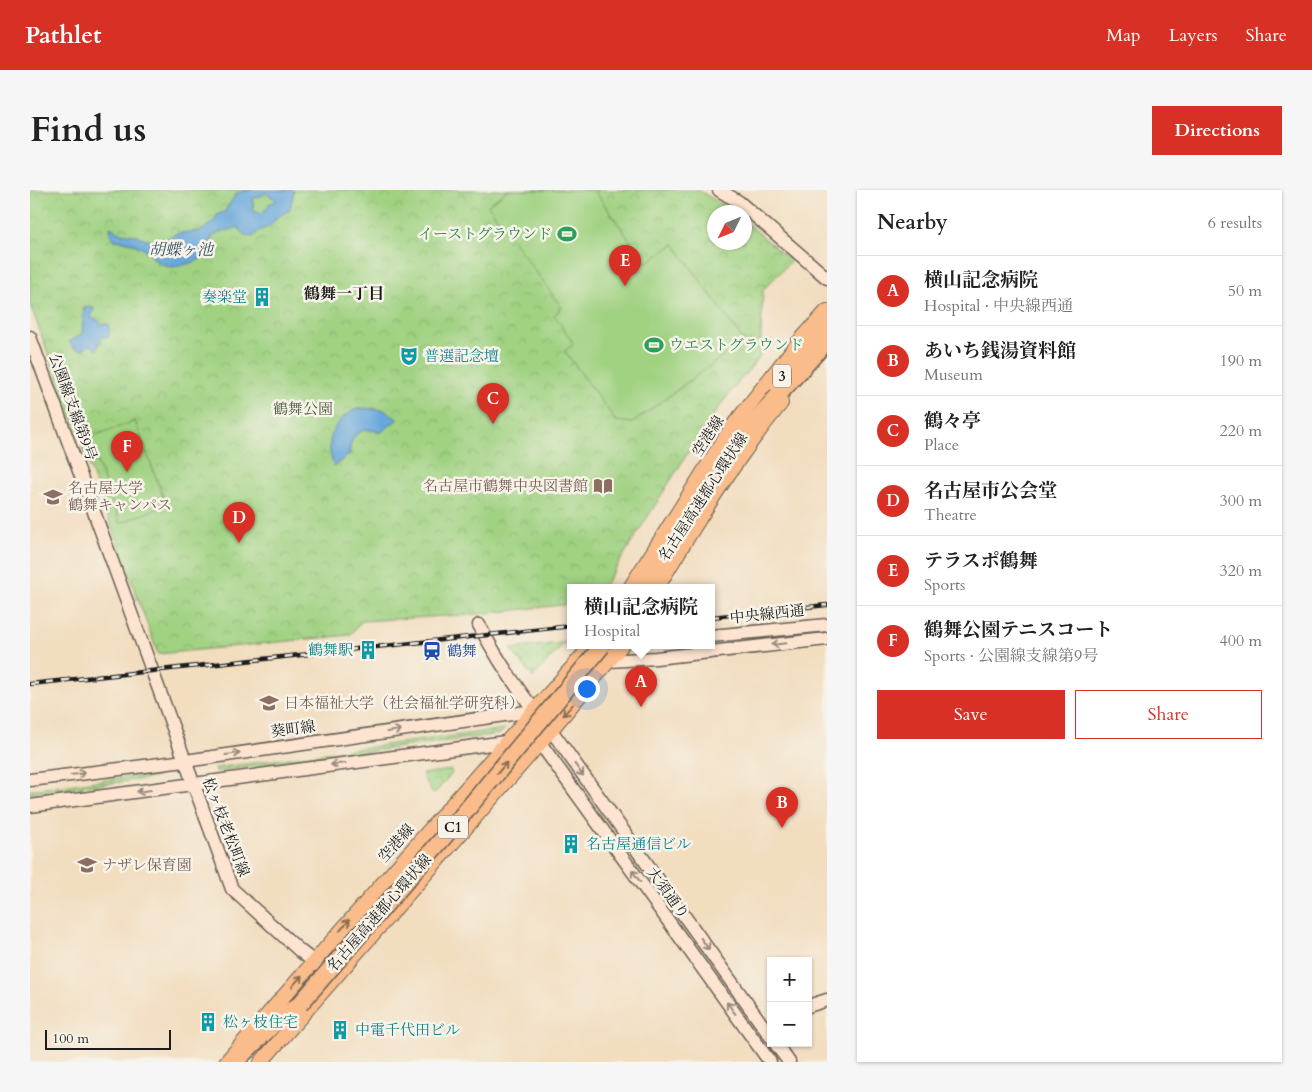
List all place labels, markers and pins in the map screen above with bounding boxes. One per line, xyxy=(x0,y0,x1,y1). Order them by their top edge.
sports icon: イーストグラウンド xyxy=(556,223,578,245)
place label: イーストグラウンド xyxy=(418,224,552,244)
pin: E xyxy=(609,245,641,286)
building icon: 奏楽堂 xyxy=(251,286,273,308)
place label: 奏楽堂 xyxy=(202,287,247,307)
sports icon: ウエストグラウンド xyxy=(643,334,665,356)
place label: ウエストグラウンド xyxy=(669,335,804,355)
theatre icon: 普選記念壇 xyxy=(398,345,420,367)
place label: 普選記念壇 xyxy=(424,346,499,366)
pin: C xyxy=(477,383,509,424)
pin: F xyxy=(111,431,143,472)
library icon: 名古屋市鶴舞中央図書館 xyxy=(592,475,614,497)
place label: 名古屋市鶴舞中央図書館 xyxy=(423,476,588,496)
place label: 名古屋大学 鶴舞キャンパス xyxy=(68,478,172,515)
school or university icon: 名古屋大学 鶴舞キャンパス xyxy=(42,486,64,508)
pin: D xyxy=(223,502,255,543)
building icon: 鶴舞駅 xyxy=(357,639,379,661)
place label: 鶴舞駅 xyxy=(308,640,353,660)
station icon: 鶴舞 xyxy=(421,640,443,662)
place label: 鶴舞 xyxy=(447,641,477,661)
pin: A xyxy=(625,666,657,707)
school or university icon: 日本福祉大学（社会福祉学研究科） xyxy=(258,692,280,714)
place label: 日本福祉大学（社会福祉学研究科） xyxy=(284,693,524,713)
pin: B xyxy=(766,787,798,828)
building icon: 名古屋通信ビル xyxy=(560,833,582,855)
place label: 名古屋通信ビル xyxy=(586,834,691,854)
school or university icon: ナザレ保育園 xyxy=(76,854,98,876)
place label: ナザレ保育園 xyxy=(102,855,192,875)
building icon: 松ヶ枝住宅 xyxy=(197,1011,219,1033)
place label: 松ヶ枝住宅 xyxy=(223,1012,298,1032)
building icon: 中電千代田ビル xyxy=(329,1019,351,1041)
place label: 中電千代田ビル xyxy=(355,1020,460,1040)

